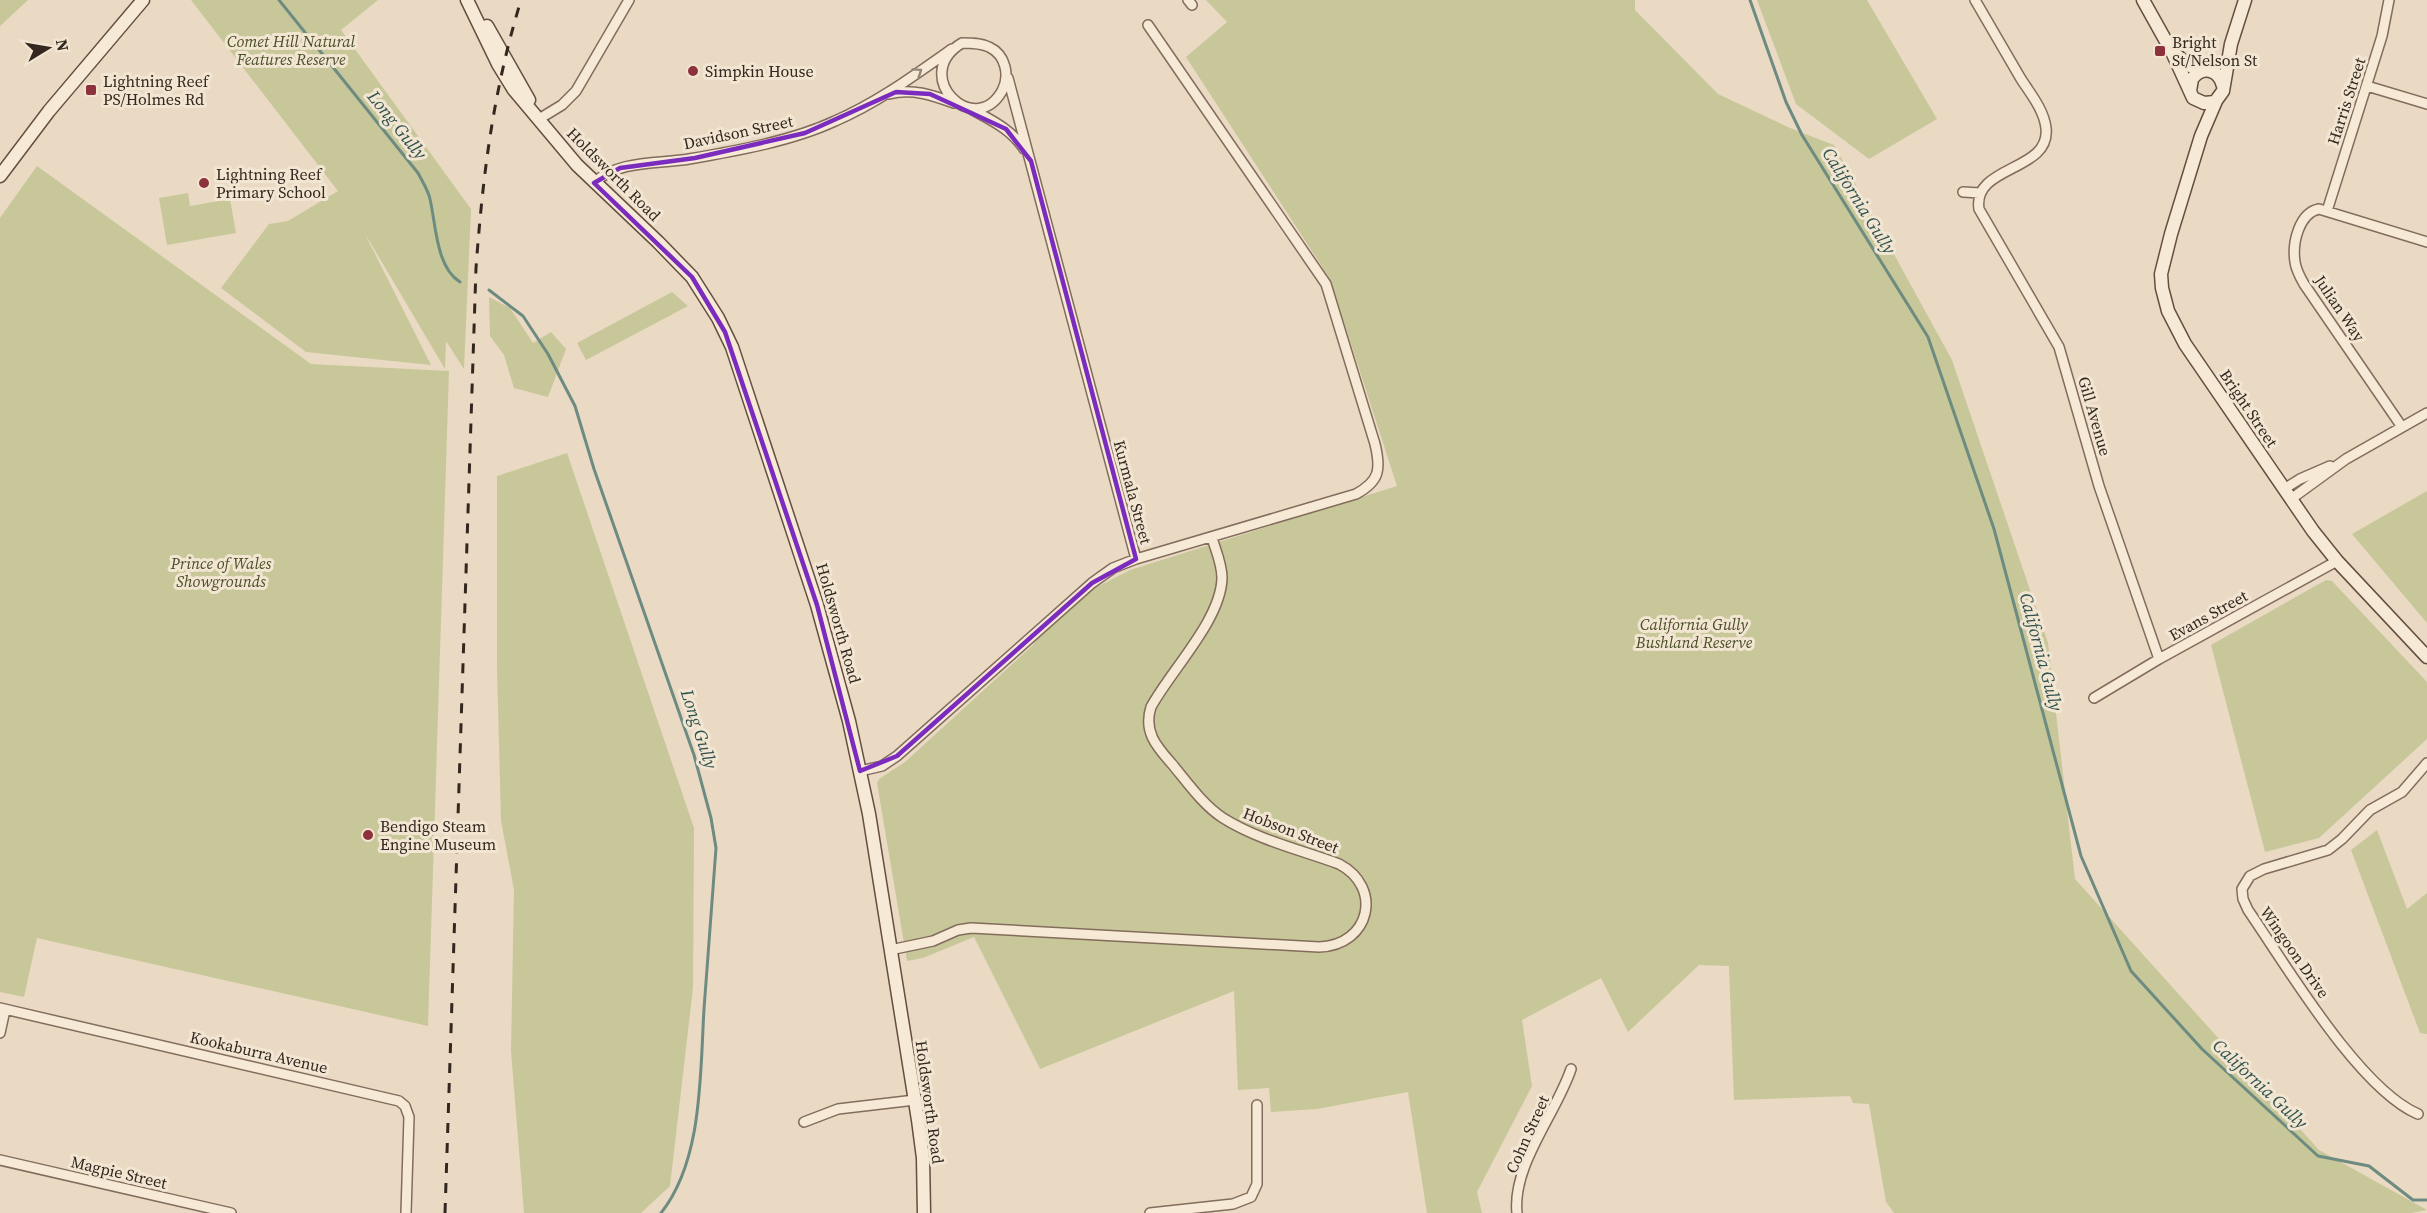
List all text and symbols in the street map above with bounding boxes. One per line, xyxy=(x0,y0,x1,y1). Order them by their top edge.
north arrow xyxy=(18,18,78,78)
park label: Comet Hill Natural Features Reserve xyxy=(227,30,356,70)
place label: Bright St/Nelson St xyxy=(2172,31,2258,71)
text: N xyxy=(51,37,75,53)
marker: Bright St/Nelson St xyxy=(2153,44,2167,58)
street label: Harris Street xyxy=(2322,54,2371,148)
place label: Simpkin House xyxy=(705,60,814,82)
marker: Simpkin House xyxy=(686,64,700,78)
one-way arrow xyxy=(911,68,922,79)
place label: Lightning Reef PS/Holmes Rd xyxy=(103,70,210,110)
marker: Lightning Reef PS/Holmes Rd xyxy=(84,83,98,97)
water label: Long Gully xyxy=(361,84,433,165)
street label: Davidson Street xyxy=(681,109,796,154)
street label: Holdsworth Road xyxy=(562,122,666,226)
water label: California Gully xyxy=(1817,143,1902,259)
place label: Lightning Reef Primary School xyxy=(216,163,326,203)
marker: Lightning Reef Primary School xyxy=(197,176,211,190)
street label: Julian Way xyxy=(2309,270,2371,346)
street label: Bright Street xyxy=(2215,365,2284,452)
street label: Gill Avenue xyxy=(2073,374,2117,458)
street label: Kurmala Street xyxy=(1109,438,1158,547)
park label: Prince of Wales Showgrounds xyxy=(170,552,271,592)
street label: Holdsworth Road xyxy=(811,560,867,686)
street label: Evans Street xyxy=(2165,584,2252,646)
water label: California Gully xyxy=(2014,590,2069,714)
park label: California Gully Bushland Reserve xyxy=(1635,613,1753,653)
water label: Long Gully xyxy=(675,685,724,772)
street label: Hobson Street xyxy=(1240,802,1343,859)
place label: Bendigo Steam Engine Museum xyxy=(380,815,496,855)
marker: Bendigo Steam Engine Museum xyxy=(361,828,375,842)
street label: Wingoon Drive xyxy=(2255,902,2335,1002)
street label: Kookaburra Avenue xyxy=(188,1025,330,1079)
water label: California Gully xyxy=(2207,1033,2314,1134)
street label: Holdsworth Road xyxy=(910,1039,950,1165)
street label: Cohn Street xyxy=(1500,1091,1554,1176)
street label: Magpie Street xyxy=(69,1150,170,1194)

